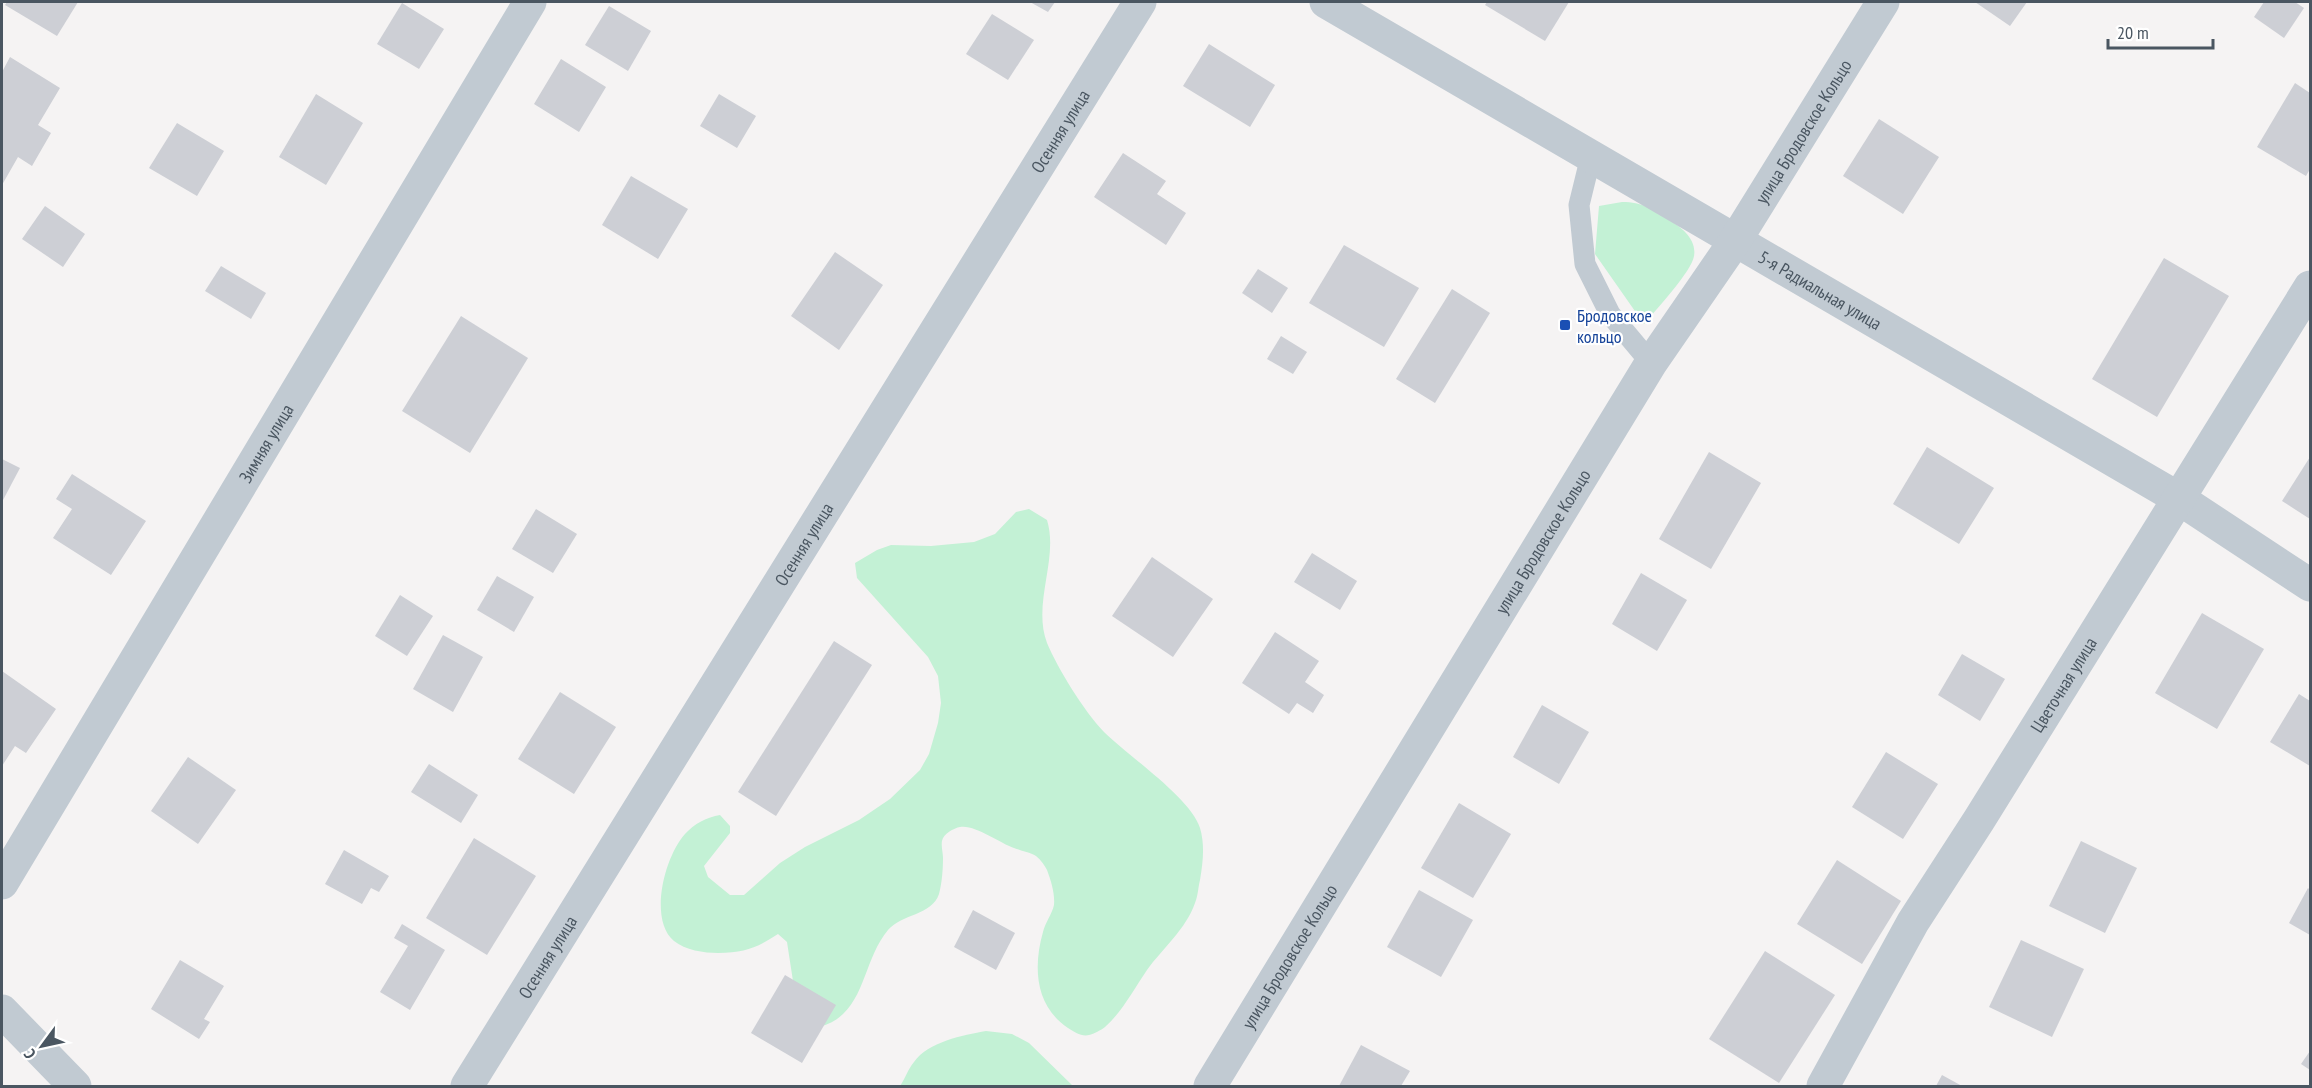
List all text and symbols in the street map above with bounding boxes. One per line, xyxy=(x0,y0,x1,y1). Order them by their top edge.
scale bar xyxy=(2108,12,2213,50)
text: 20 m xyxy=(2117,21,2149,44)
street label: улица Бродовское Кольцо xyxy=(1750,55,1856,208)
street label: Осенняя улица xyxy=(1025,85,1094,177)
street label: 5-я Радиальная улица xyxy=(1755,245,1886,335)
place label: Бродовское кольцо xyxy=(1577,304,1652,348)
marker: Бродовское кольцо xyxy=(1558,318,1572,332)
street label: Зимняя улица xyxy=(233,400,298,486)
street label: улица Бродовское Кольцо xyxy=(1489,465,1595,618)
street label: Осенняя улица xyxy=(769,498,838,590)
street label: Цветочная улица xyxy=(2025,633,2101,736)
street label: улица Бродовское Кольцо xyxy=(1236,879,1342,1033)
street label: Осенняя улица xyxy=(513,911,582,1003)
north arrow xyxy=(12,1016,72,1076)
text: С xyxy=(19,1045,40,1063)

